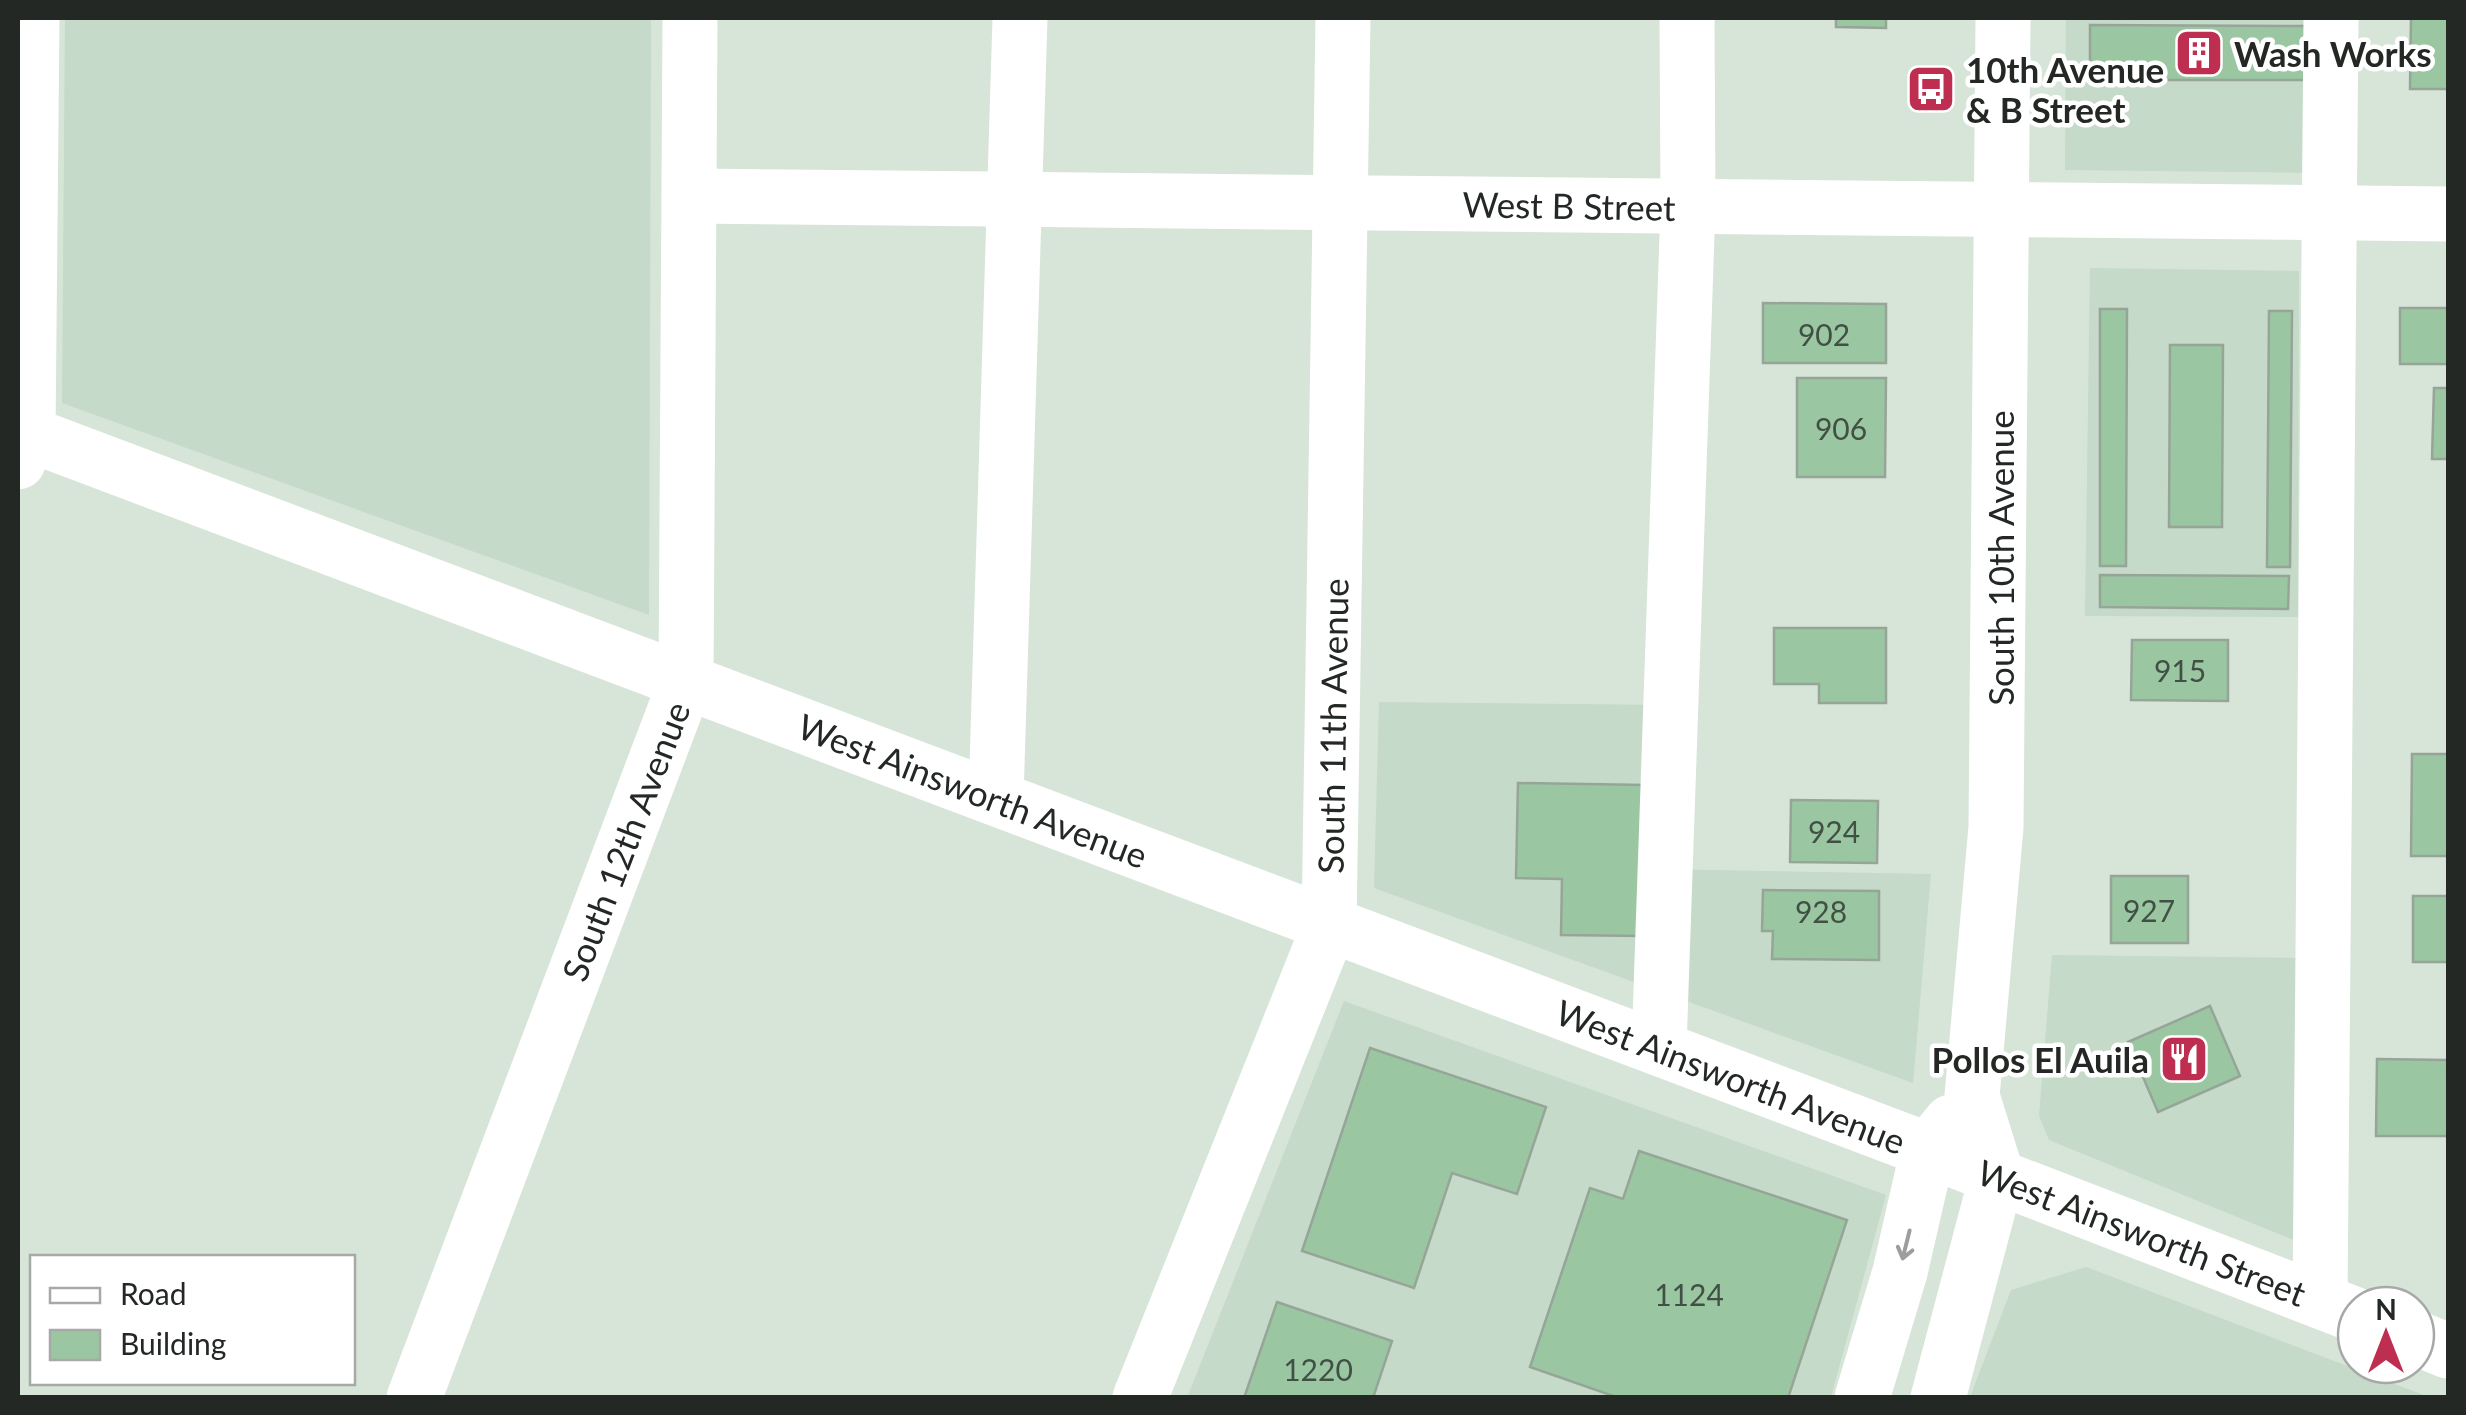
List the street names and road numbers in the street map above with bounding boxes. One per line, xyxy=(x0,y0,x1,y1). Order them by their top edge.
street label: West B Street xyxy=(1462,182,1676,228)
street label: South 10th Avenue xyxy=(1979,410,2021,706)
street label: South 11th Avenue xyxy=(1308,578,1356,874)
street label: South 12th Avenue xyxy=(552,695,698,987)
street label: West Ainsworth Avenue xyxy=(793,704,1153,876)
street label: West Ainsworth Avenue xyxy=(1551,990,1911,1162)
street label: West Ainsworth Street xyxy=(1972,1150,2312,1314)

